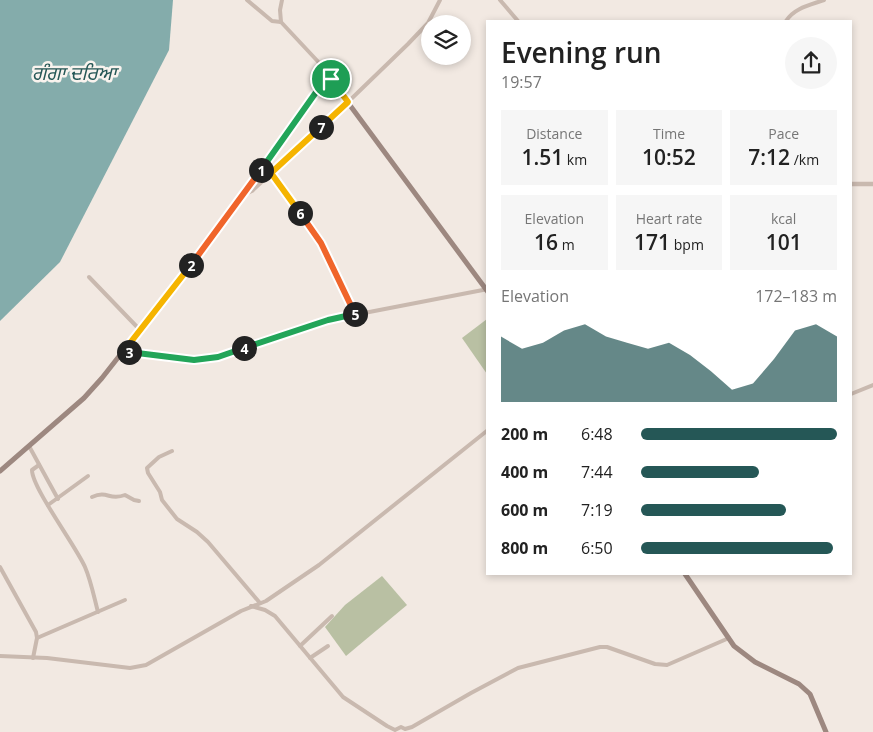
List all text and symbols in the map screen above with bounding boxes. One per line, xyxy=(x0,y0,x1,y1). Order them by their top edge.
map controls xyxy=(421,15,471,65)
button: layers xyxy=(421,15,471,65)
text: Evening run xyxy=(501,33,662,71)
button: share xyxy=(785,37,837,89)
pin xyxy=(310,58,352,100)
water label: ਗੰਗਾ ਦਰਿਆ xyxy=(32,60,119,86)
icon: arrive xyxy=(317,65,345,93)
text: 19:57 xyxy=(501,71,542,93)
pin: 7 xyxy=(308,114,334,140)
text: 7 xyxy=(317,118,326,137)
text: Distance xyxy=(526,124,582,143)
text: Time xyxy=(653,124,685,143)
text: Pace xyxy=(768,124,799,143)
text: 1.51 xyxy=(521,143,563,171)
text: 10:52 xyxy=(642,143,696,171)
text: 7:12 xyxy=(748,143,790,171)
text: km xyxy=(563,150,587,169)
text: /km xyxy=(790,150,819,169)
pin: 1 xyxy=(248,158,274,182)
text: 1 xyxy=(257,161,266,180)
pin: 6 xyxy=(288,200,312,226)
text: 6 xyxy=(296,204,305,223)
text: Elevation xyxy=(525,209,584,228)
text: Heart rate xyxy=(636,209,702,228)
text: kcal xyxy=(771,209,796,228)
text: 16 xyxy=(534,228,558,256)
text: 171 xyxy=(634,228,670,256)
text: 101 xyxy=(766,228,802,256)
text: m xyxy=(558,235,575,254)
text: bpm xyxy=(670,235,704,254)
pin: 2 xyxy=(178,252,204,278)
text: 2 xyxy=(187,256,196,275)
text: Elevation xyxy=(501,285,569,307)
text: 172–183 m xyxy=(755,285,837,307)
pin: 5 xyxy=(342,302,368,326)
text: 5 xyxy=(351,305,360,324)
pin: 4 xyxy=(232,336,256,360)
text: 4 xyxy=(240,339,249,358)
pin: 3 xyxy=(116,340,142,364)
text: 3 xyxy=(125,343,134,362)
text: 200 m xyxy=(501,423,548,445)
text: 6:48 xyxy=(581,423,613,445)
text: 400 m xyxy=(501,461,548,483)
text: 7:44 xyxy=(581,461,613,483)
text: 600 m xyxy=(501,499,548,521)
text: 7:19 xyxy=(581,499,613,521)
text: 800 m xyxy=(501,537,548,559)
text: 6:50 xyxy=(581,537,613,559)

